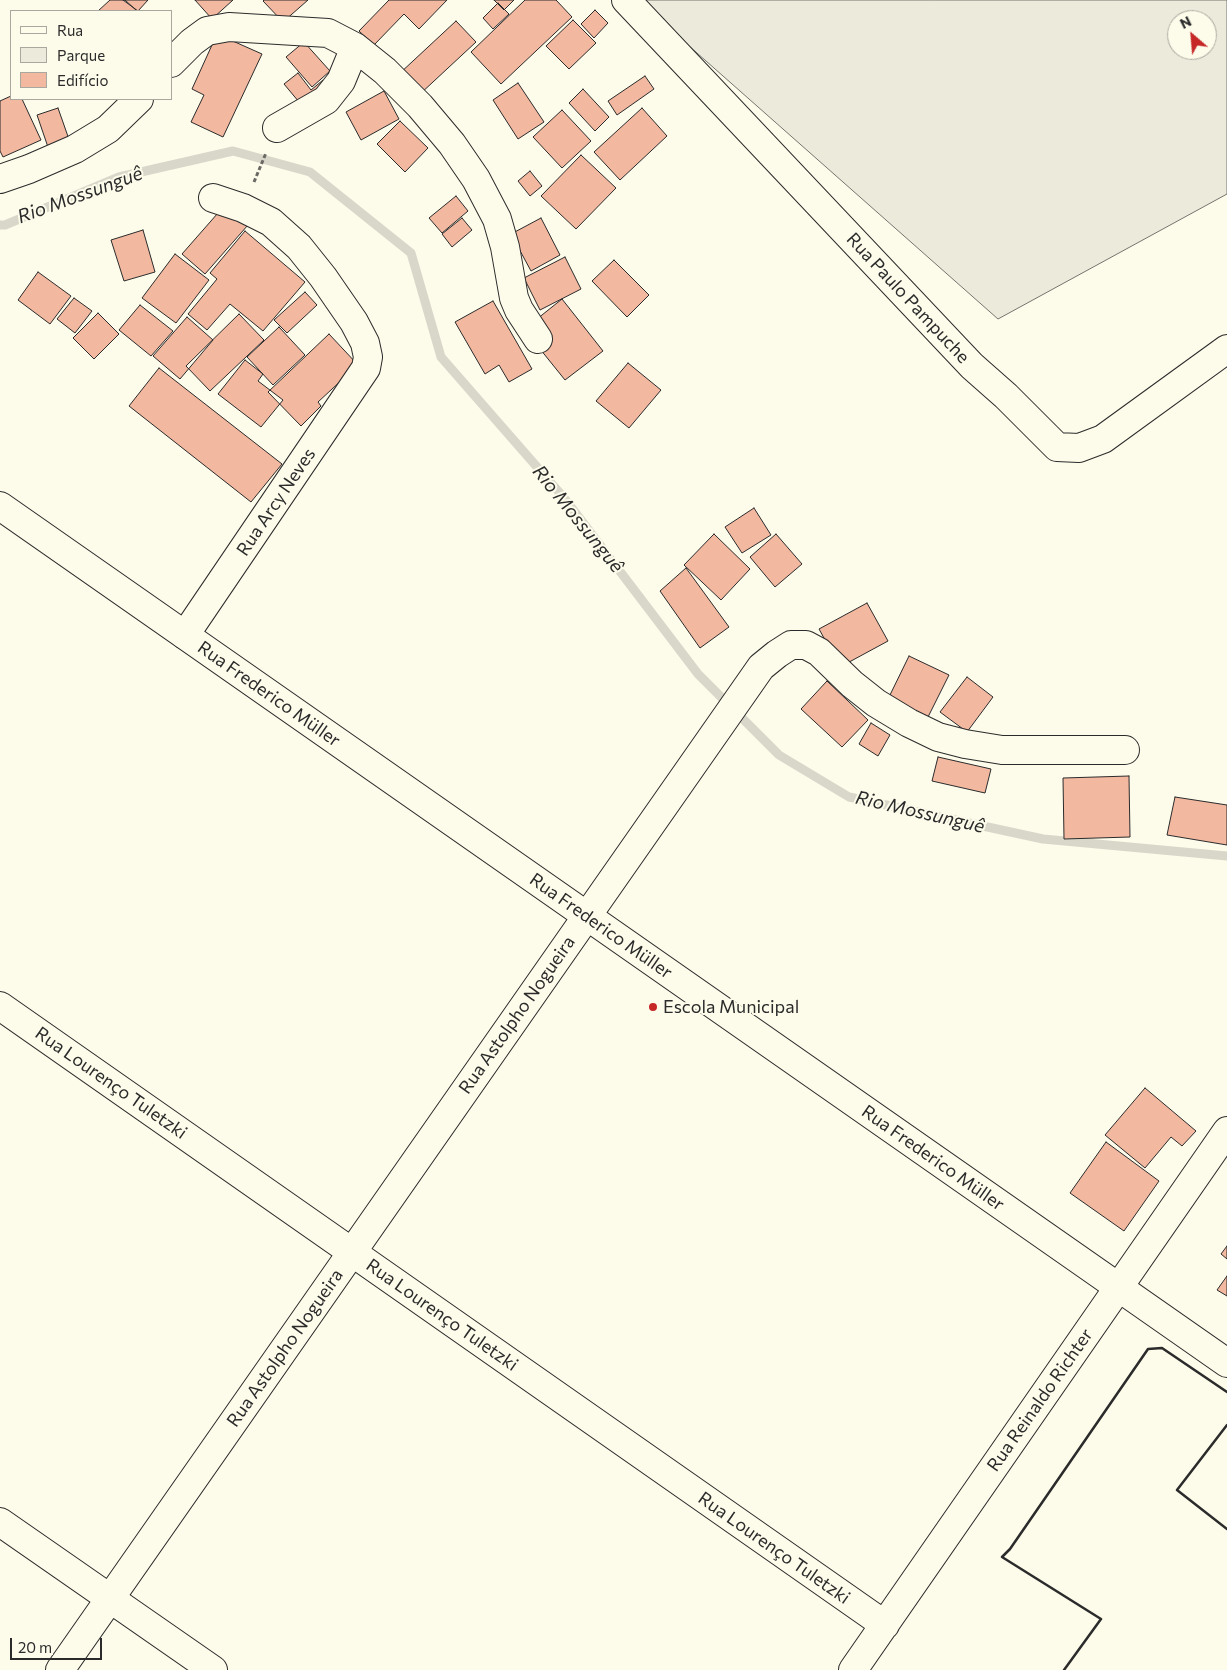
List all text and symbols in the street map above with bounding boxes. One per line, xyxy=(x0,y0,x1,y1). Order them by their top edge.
legend xyxy=(10,10,172,100)
north arrow xyxy=(1167,10,1217,60)
text: N xyxy=(1177,12,1194,32)
text: Rua xyxy=(57,21,83,39)
text: Parque xyxy=(57,46,105,64)
text: Edifício xyxy=(57,71,108,89)
water label: Rio Mossunguê xyxy=(14,162,146,228)
street label: Rua Paulo Pampuche xyxy=(842,228,974,368)
street label: Rua Arcy Neves xyxy=(232,444,320,560)
water label: Rio Mossunguê xyxy=(528,461,628,577)
street label: Rua Frederico Müller xyxy=(194,637,344,751)
water label: Rio Mossunguê xyxy=(853,786,987,838)
street label: Rua Frederico Müller xyxy=(526,869,676,983)
street label: Rua Astolpho Nogueira xyxy=(454,932,580,1098)
place label: Escola Municipal xyxy=(663,996,799,1018)
marker: Escola Municipal xyxy=(647,1001,659,1013)
street label: Rua Lourenço Tuletzki xyxy=(31,1022,191,1144)
street label: Rua Frederico Müller xyxy=(858,1101,1008,1215)
street label: Rua Lourenço Tuletzki xyxy=(362,1254,522,1376)
street label: Rua Astolpho Nogueira xyxy=(222,1265,348,1431)
street label: Rua Reinaldo Richter xyxy=(983,1325,1097,1475)
street label: Rua Lourenço Tuletzki xyxy=(694,1487,854,1609)
scale bar xyxy=(12,1628,105,1660)
text: 20 m xyxy=(18,1638,52,1656)

